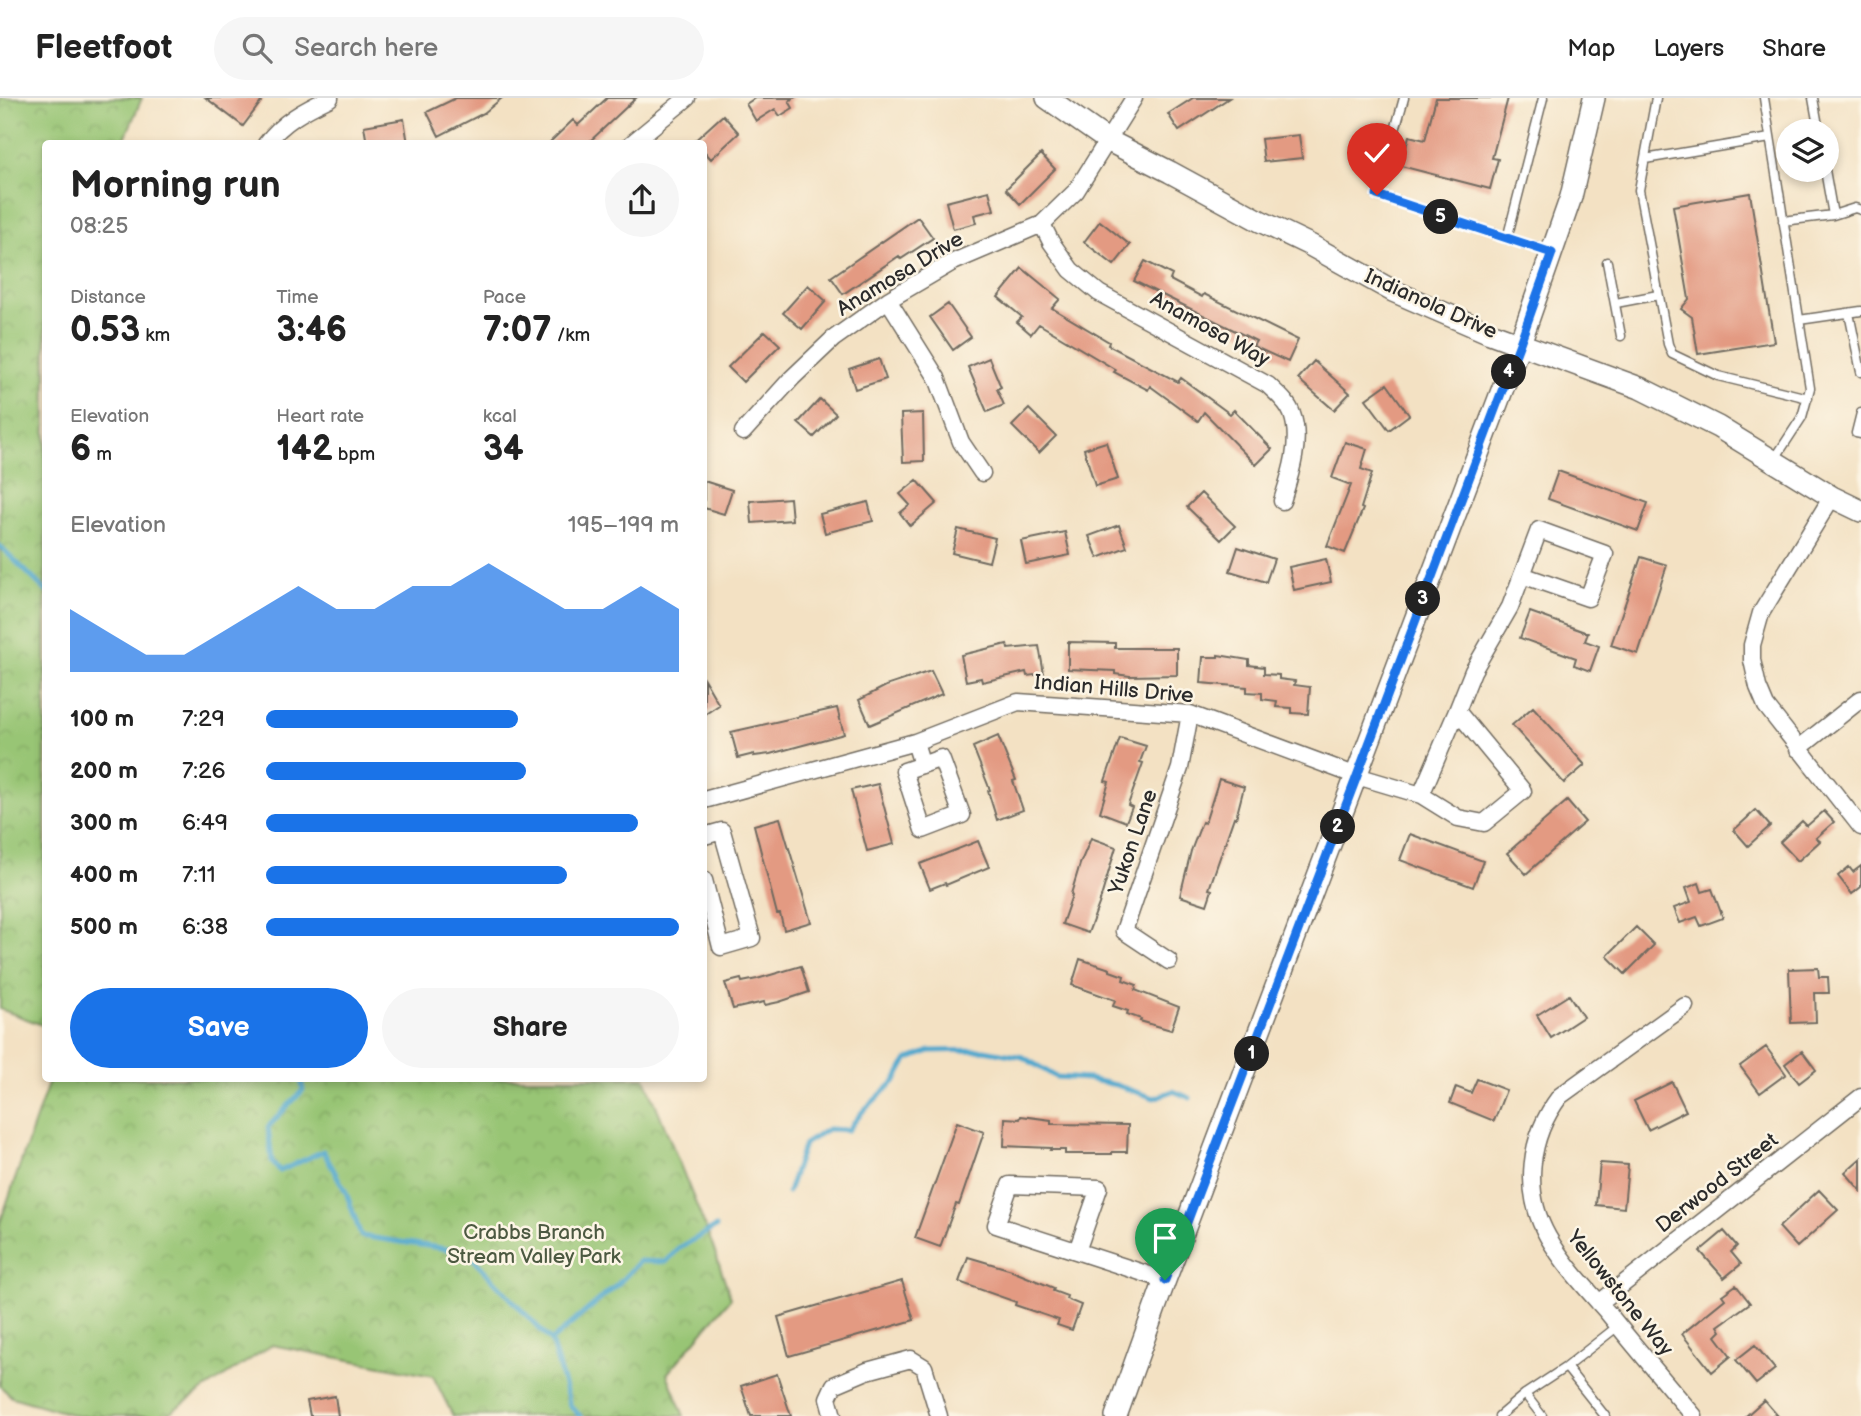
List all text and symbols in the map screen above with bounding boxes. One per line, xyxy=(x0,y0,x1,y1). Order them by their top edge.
search box xyxy=(214,17,704,80)
text: Fleetfoot xyxy=(35,28,172,68)
icon: search xyxy=(238,29,276,67)
text: Search here xyxy=(294,33,438,64)
text: Map xyxy=(1567,34,1615,63)
text: Layers xyxy=(1653,34,1724,63)
text: Share xyxy=(1762,34,1826,63)
map controls xyxy=(1776,119,1839,182)
button: layers xyxy=(1776,119,1839,182)
pin xyxy=(1347,123,1407,195)
icon: check xyxy=(1358,134,1396,172)
text: Morning run xyxy=(70,163,281,208)
button: share xyxy=(605,163,679,237)
pin: 5 xyxy=(1424,200,1458,234)
text: 5 xyxy=(1435,205,1446,228)
text: 08:25 xyxy=(70,212,128,240)
street label: Anamosa Drive xyxy=(832,226,968,322)
street label: Indianola Drive xyxy=(1361,264,1501,344)
text: Distance xyxy=(70,286,146,309)
text: Time xyxy=(276,286,318,309)
text: Pace xyxy=(483,286,526,309)
street label: Anamosa Way xyxy=(1146,286,1274,372)
text: 0.53 xyxy=(70,309,140,352)
text: 3:46 xyxy=(276,309,347,352)
text: 7:07 xyxy=(483,309,552,352)
text: km xyxy=(140,324,170,347)
text: /km xyxy=(552,324,590,347)
pin: 4 xyxy=(1492,354,1526,390)
text: 4 xyxy=(1503,360,1514,383)
text: Elevation xyxy=(70,405,149,428)
text: Heart rate xyxy=(276,405,364,428)
text: kcal xyxy=(483,405,517,428)
text: 6 xyxy=(70,428,91,471)
text: 142 xyxy=(276,428,333,471)
text: 34 xyxy=(483,428,524,471)
text: m xyxy=(91,443,112,466)
text: bpm xyxy=(333,443,375,466)
text: Elevation xyxy=(70,511,166,539)
text: 195–199 m xyxy=(568,511,679,539)
pin: 3 xyxy=(1406,582,1440,616)
text: 3 xyxy=(1417,587,1428,610)
street label: Indian Hills Drive xyxy=(1033,670,1195,708)
text: 100 m xyxy=(70,705,134,733)
text: 7:29 xyxy=(182,705,225,733)
text: 200 m xyxy=(70,757,138,785)
text: 7:26 xyxy=(182,757,226,785)
street label: Yukon Lane xyxy=(1103,786,1163,899)
text: 300 m xyxy=(70,809,138,837)
text: 6:49 xyxy=(182,809,228,837)
pin: 2 xyxy=(1320,810,1356,844)
text: 2 xyxy=(1332,815,1343,838)
text: 400 m xyxy=(70,861,138,889)
text: 7:11 xyxy=(182,861,216,889)
text: 500 m xyxy=(70,913,138,941)
text: 6:38 xyxy=(182,913,228,941)
button: Save xyxy=(70,988,368,1068)
button: Share xyxy=(382,988,679,1068)
pin: 1 xyxy=(1234,1037,1270,1072)
text: 1 xyxy=(1248,1042,1256,1065)
street label: Derwood Street xyxy=(1651,1127,1783,1238)
pin xyxy=(1135,1208,1195,1280)
icon: arrive xyxy=(1146,1219,1184,1257)
park label: Crabbs Branch Stream Valley Park xyxy=(447,1220,622,1269)
street label: Yellowstone Way xyxy=(1561,1224,1679,1361)

